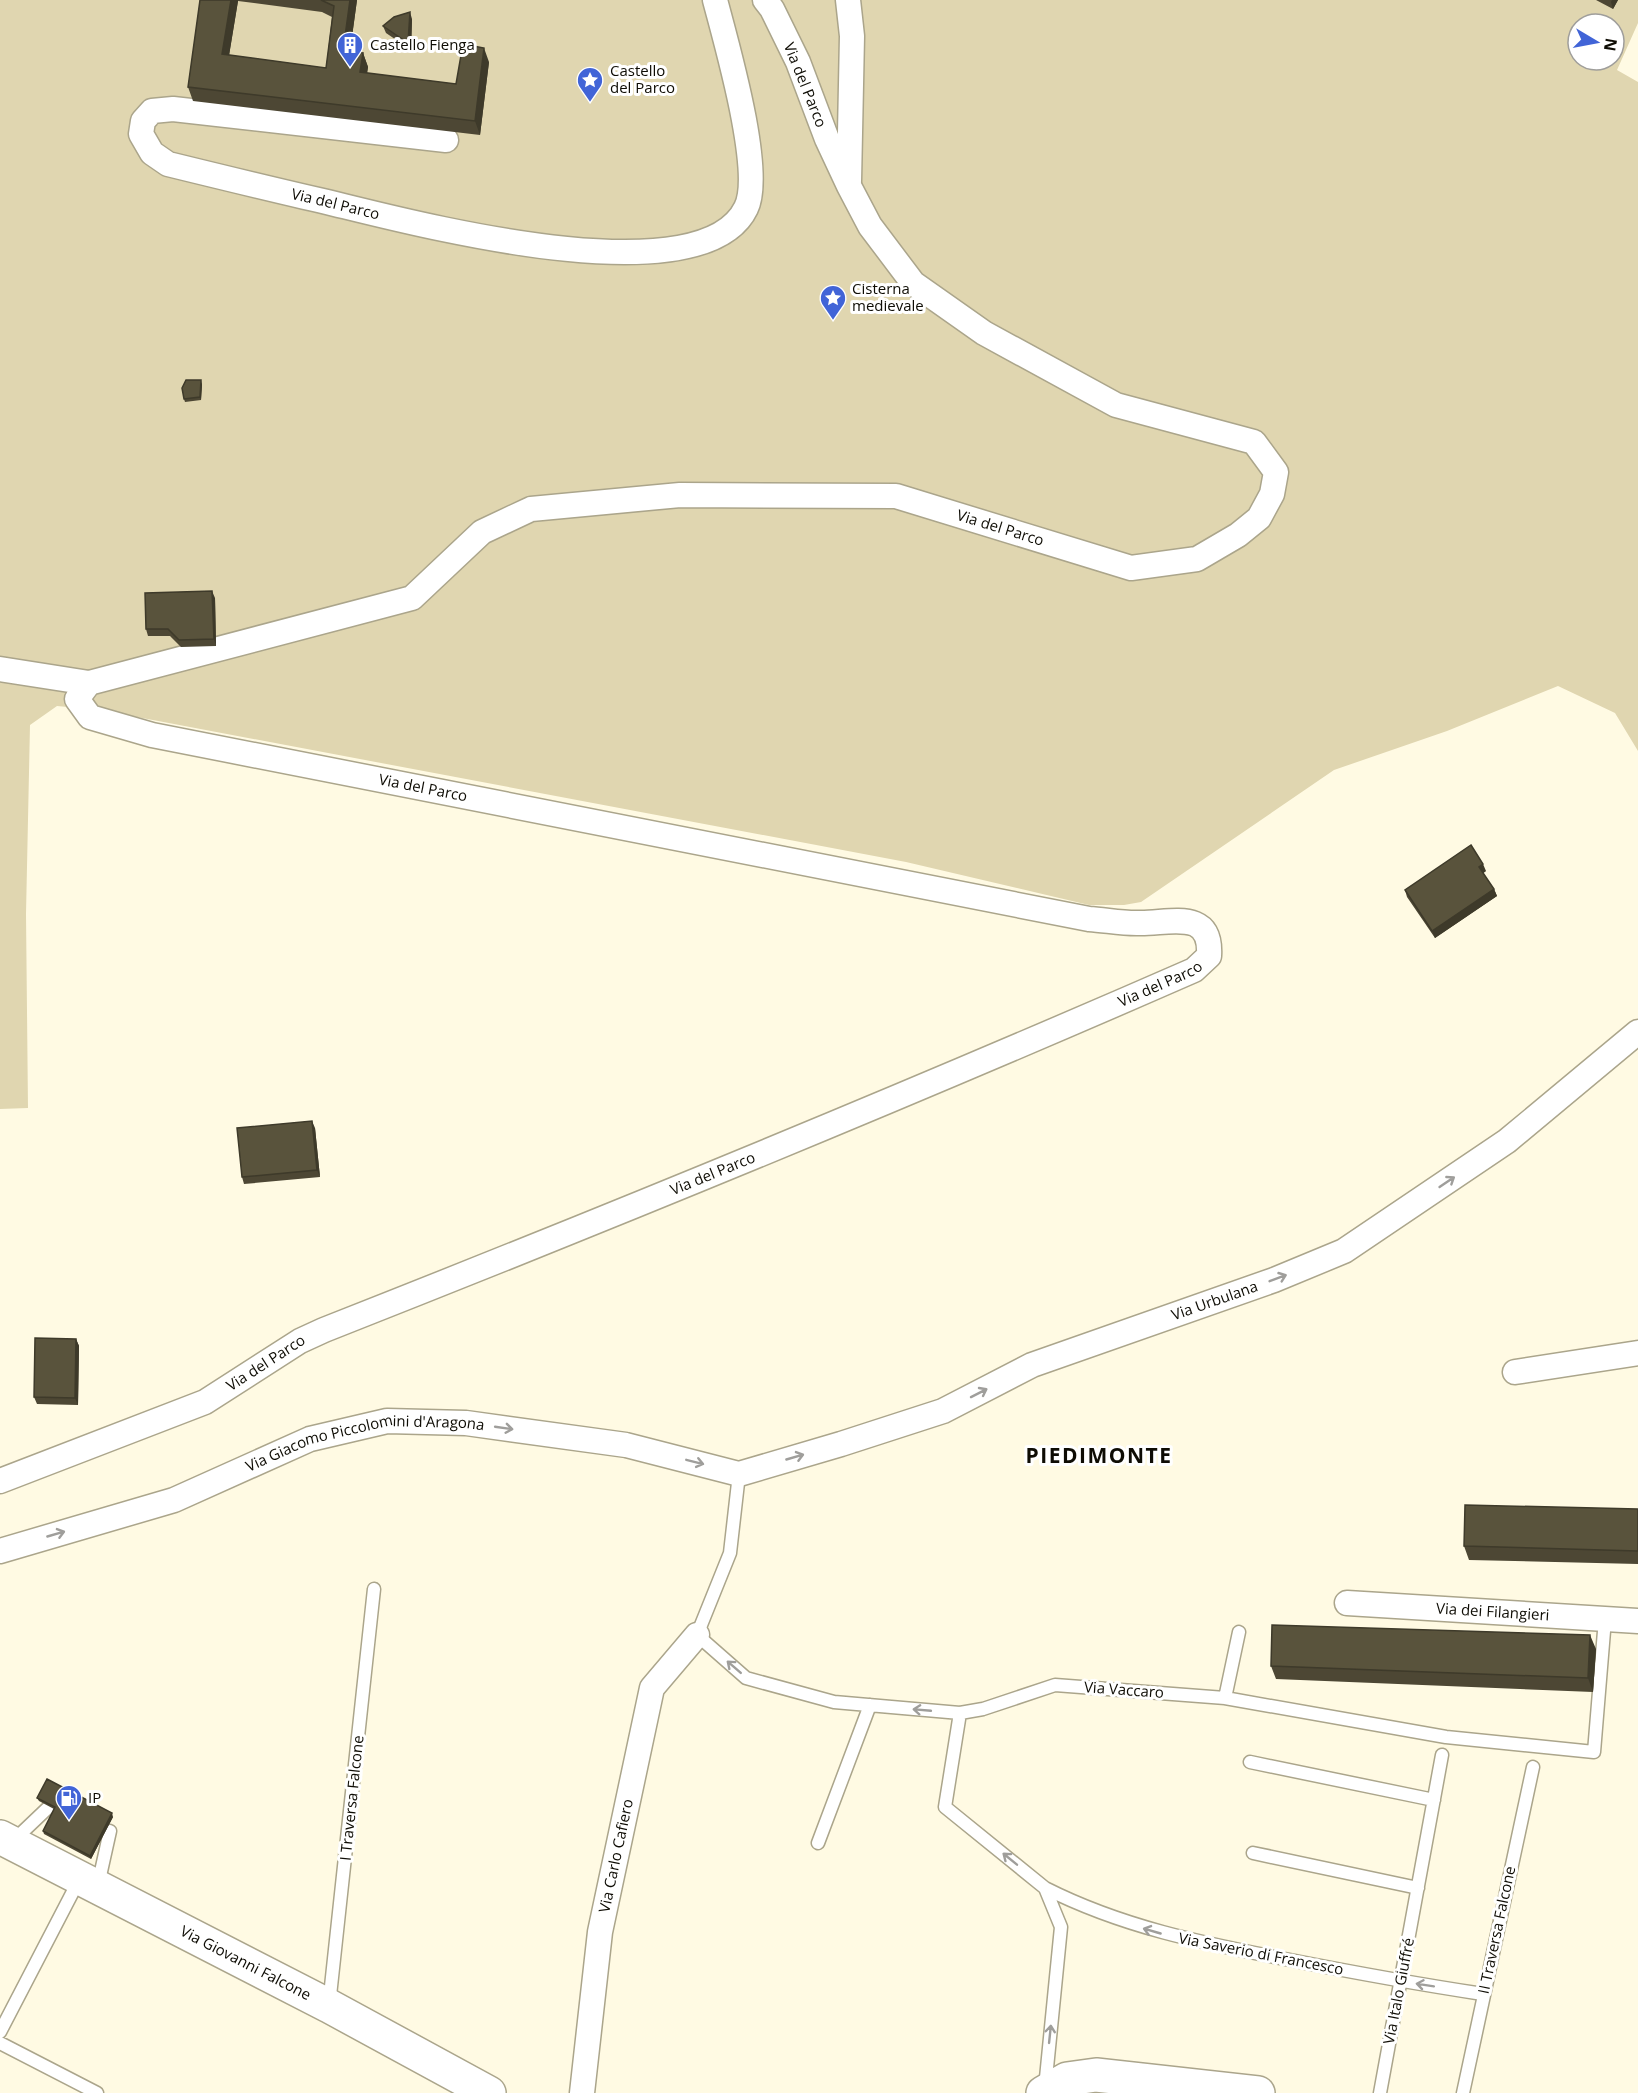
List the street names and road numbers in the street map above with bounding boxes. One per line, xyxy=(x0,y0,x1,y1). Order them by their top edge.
street label: Via del Parco xyxy=(780,39,832,130)
street label: Via del Parco xyxy=(290,183,382,223)
street label: Via del Parco xyxy=(955,504,1047,550)
street label: Via del Parco xyxy=(377,769,469,805)
street label: Via del Parco xyxy=(1115,956,1206,1011)
street label: Via del Parco xyxy=(667,1146,758,1199)
street label: Via Urbulana xyxy=(1169,1276,1260,1324)
street label: Via del Parco xyxy=(222,1329,309,1395)
street label: Via Giacomo Piccolomini d'Aragona xyxy=(242,1409,486,1476)
street label: Via dei Filangieri xyxy=(1436,1598,1550,1625)
street label: Via Vaccaro xyxy=(1083,1676,1165,1702)
street label: I Traversa Falcone xyxy=(334,1734,368,1862)
street label: Via Carlo Cafiero xyxy=(593,1797,637,1914)
street label: II Traversa Falcone xyxy=(1473,1864,1519,1996)
street label: Via Giovanni Falcone xyxy=(177,1920,315,2004)
street label: Via Saverio di Francesco xyxy=(1177,1927,1345,1979)
street label: Via Italo Giuffré xyxy=(1378,1936,1418,2046)

